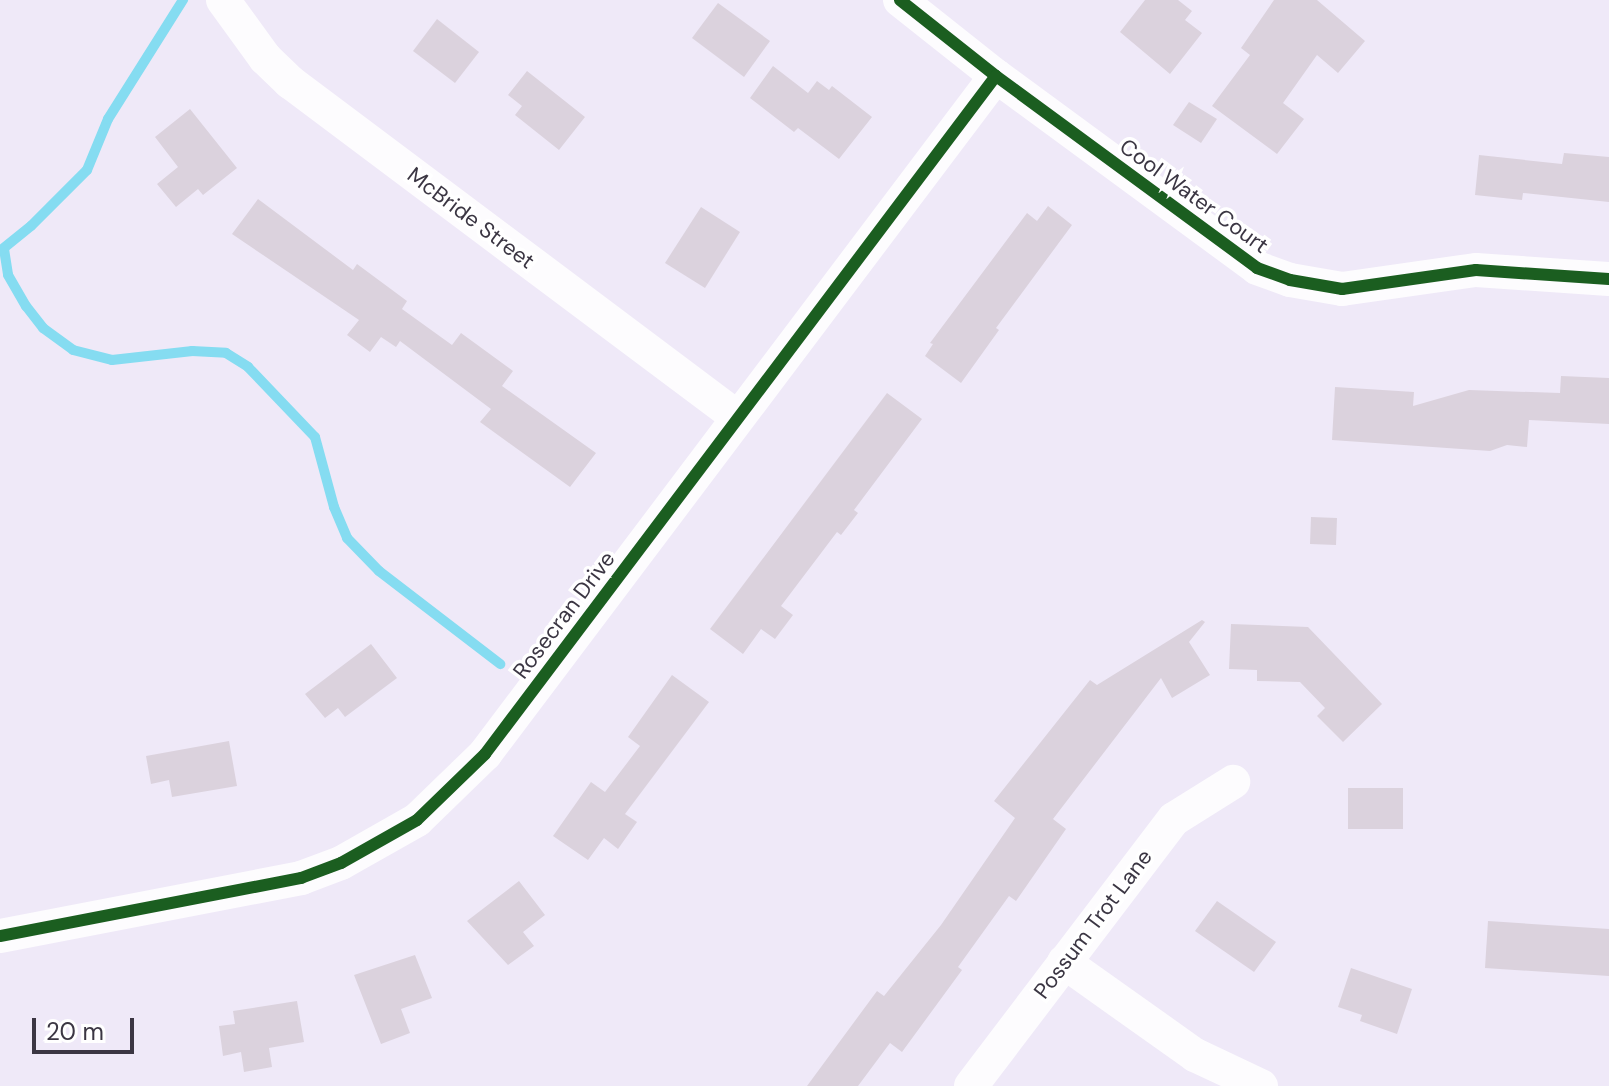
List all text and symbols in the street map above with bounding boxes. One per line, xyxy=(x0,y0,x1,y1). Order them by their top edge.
street label: Cool Water Court xyxy=(1114,133,1274,259)
street label: McBride Street xyxy=(402,162,540,274)
street label: Rosecran Drive xyxy=(508,546,620,684)
street label: Possum Trot Lane xyxy=(1028,844,1158,1004)
scale bar xyxy=(36,1002,138,1052)
text: 20 m xyxy=(46,1016,104,1047)

